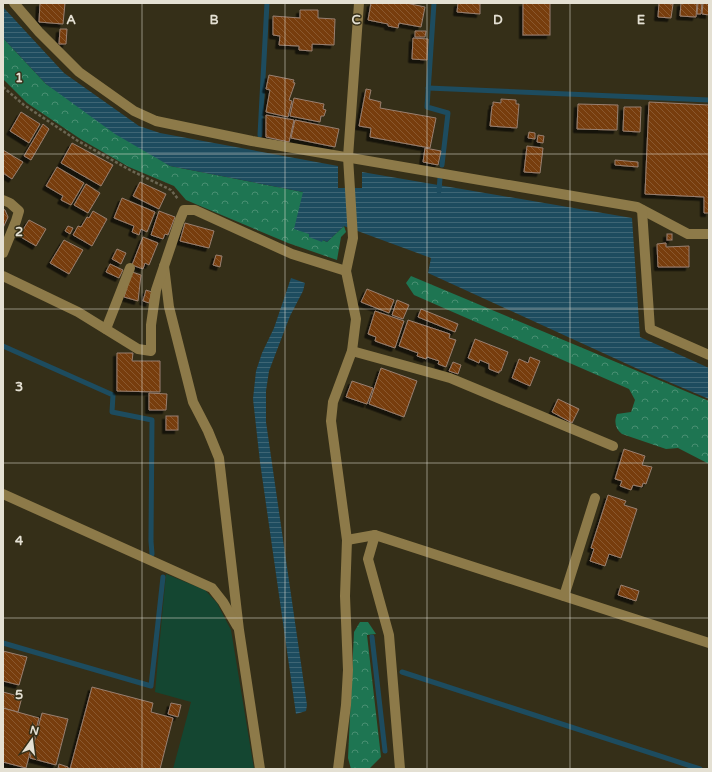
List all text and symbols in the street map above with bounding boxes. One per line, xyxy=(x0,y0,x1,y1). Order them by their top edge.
text: A xyxy=(66,12,76,28)
text: B xyxy=(209,12,219,28)
text: C xyxy=(351,12,361,28)
text: D xyxy=(493,12,503,28)
text: E xyxy=(637,12,645,28)
text: 1 xyxy=(15,70,23,86)
text: 2 xyxy=(15,224,23,240)
text: 3 xyxy=(15,379,23,395)
text: 4 xyxy=(15,533,24,549)
text: 5 xyxy=(15,687,23,703)
north arrow xyxy=(12,720,52,760)
text: N xyxy=(28,723,40,738)

